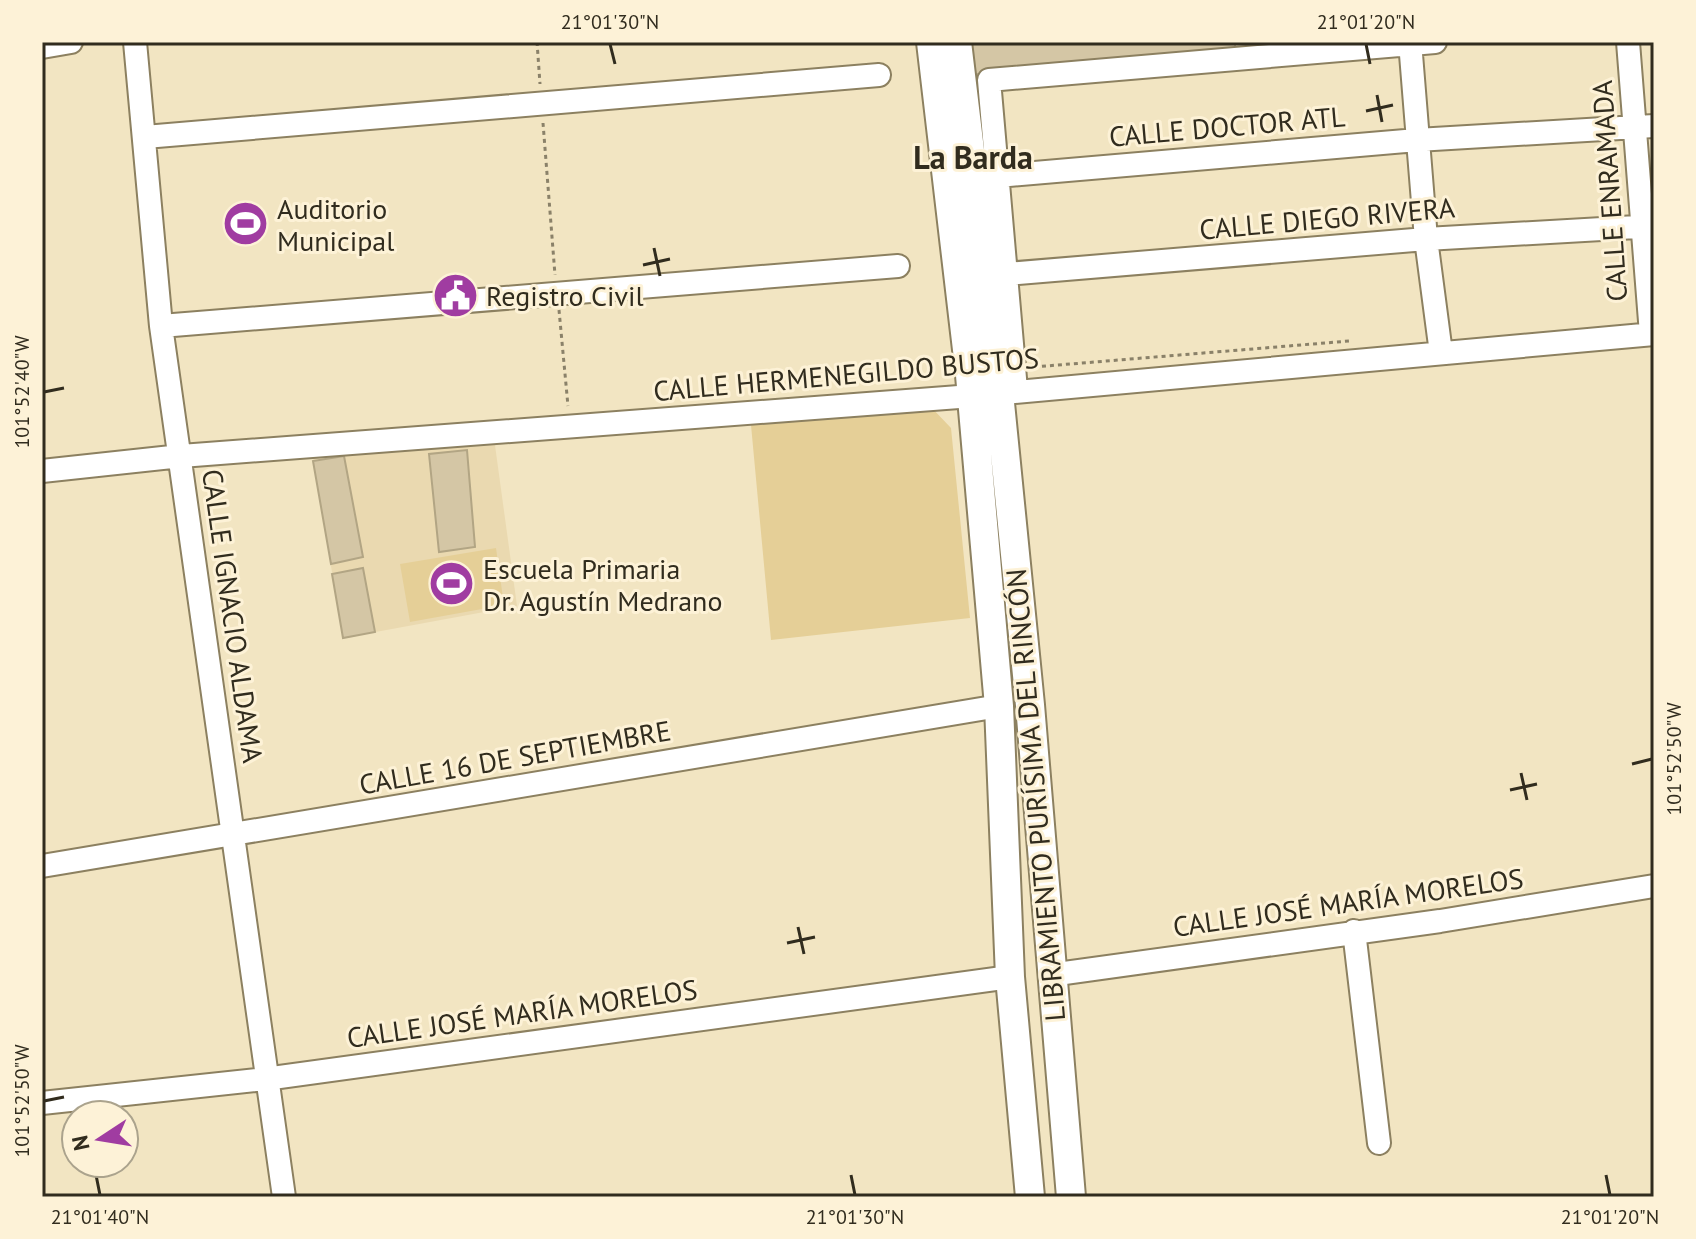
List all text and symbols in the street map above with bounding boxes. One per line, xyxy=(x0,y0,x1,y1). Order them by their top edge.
text: 21°01'30"N xyxy=(561,9,659,35)
text: 21°01'20"N xyxy=(1317,9,1415,35)
street label: CALLE ENRAMADA xyxy=(1583,79,1635,303)
street label: CALLE DOCTOR ATL xyxy=(1107,97,1347,155)
district label: La Barda xyxy=(913,136,1033,178)
street label: CALLE DIEGO RIVERA xyxy=(1198,188,1457,248)
place label: Auditorio Municipal xyxy=(277,190,394,259)
sports icon: Auditorio Municipal xyxy=(222,200,270,248)
public building icon: Registro Civil xyxy=(431,271,479,319)
place label: Registro Civil xyxy=(486,277,644,314)
text: 101°52'40"W xyxy=(9,335,35,449)
street label: CALLE HERMENEGILDO BUSTOS xyxy=(652,339,1040,409)
street label: CALLE IGNACIO ALDAMA xyxy=(194,467,272,766)
place label: Escuela Primaria Dr. Agustín Medrano xyxy=(483,550,722,619)
sports icon: Escuela Primaria Dr. Agustín Medrano xyxy=(428,560,476,608)
street label: LIBRAMIENTO PURÍSIMA DEL RINCÓN xyxy=(997,567,1073,1023)
text: 101°52'50"W xyxy=(1661,702,1687,816)
street label: CALLE 16 DE SEPTIEMBRE xyxy=(356,711,674,803)
street label: CALLE JOSÉ MARÍA MORELOS xyxy=(1170,859,1526,945)
street label: CALLE JOSÉ MARÍA MORELOS xyxy=(344,970,700,1056)
text: 101°52'50"W xyxy=(9,1044,35,1158)
north arrow xyxy=(60,1099,140,1179)
text: N xyxy=(65,1133,96,1153)
text: 21°01'40"N xyxy=(51,1204,149,1230)
text: 21°01'30"N xyxy=(806,1204,904,1230)
text: 21°01'20"N xyxy=(1561,1204,1659,1230)

